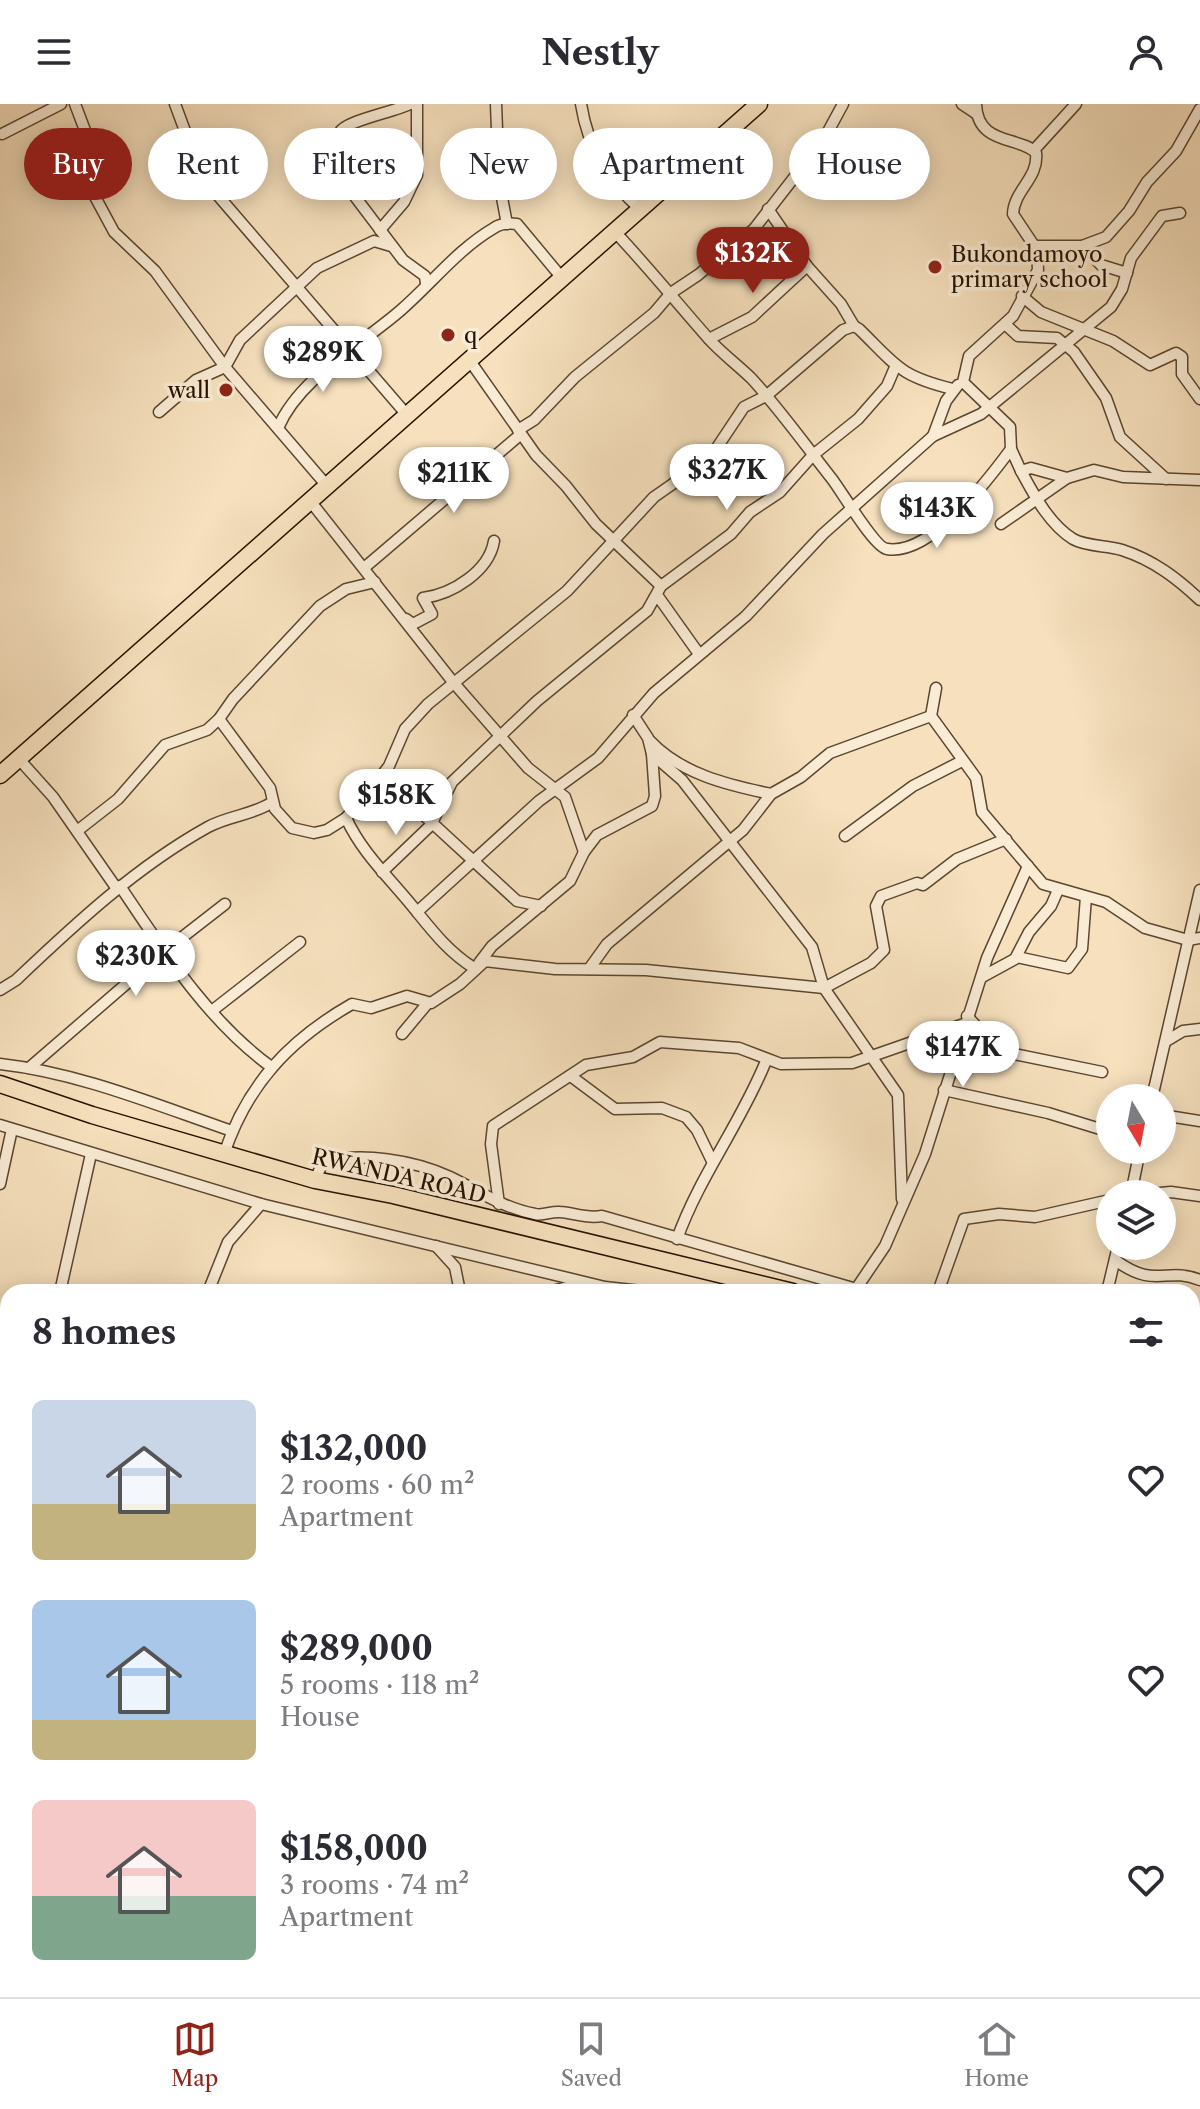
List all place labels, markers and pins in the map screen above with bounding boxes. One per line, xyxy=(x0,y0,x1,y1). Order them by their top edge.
pin: $132K xyxy=(697,227,809,295)
place label: Bukondamoyo primary school xyxy=(951,241,1108,293)
marker: Bukondamoyo primary school xyxy=(926,258,944,276)
place label: q xyxy=(464,322,478,349)
pin: $289K xyxy=(267,326,379,394)
marker: q xyxy=(439,326,457,344)
place label: wall xyxy=(167,377,210,404)
marker: wall xyxy=(217,381,235,399)
pin: $327K xyxy=(671,444,783,512)
pin: $211K xyxy=(398,447,510,515)
pin: $143K xyxy=(881,482,993,550)
pin: $158K xyxy=(340,769,452,837)
pin: $230K xyxy=(80,930,192,998)
pin: $147K xyxy=(907,1021,1019,1089)

